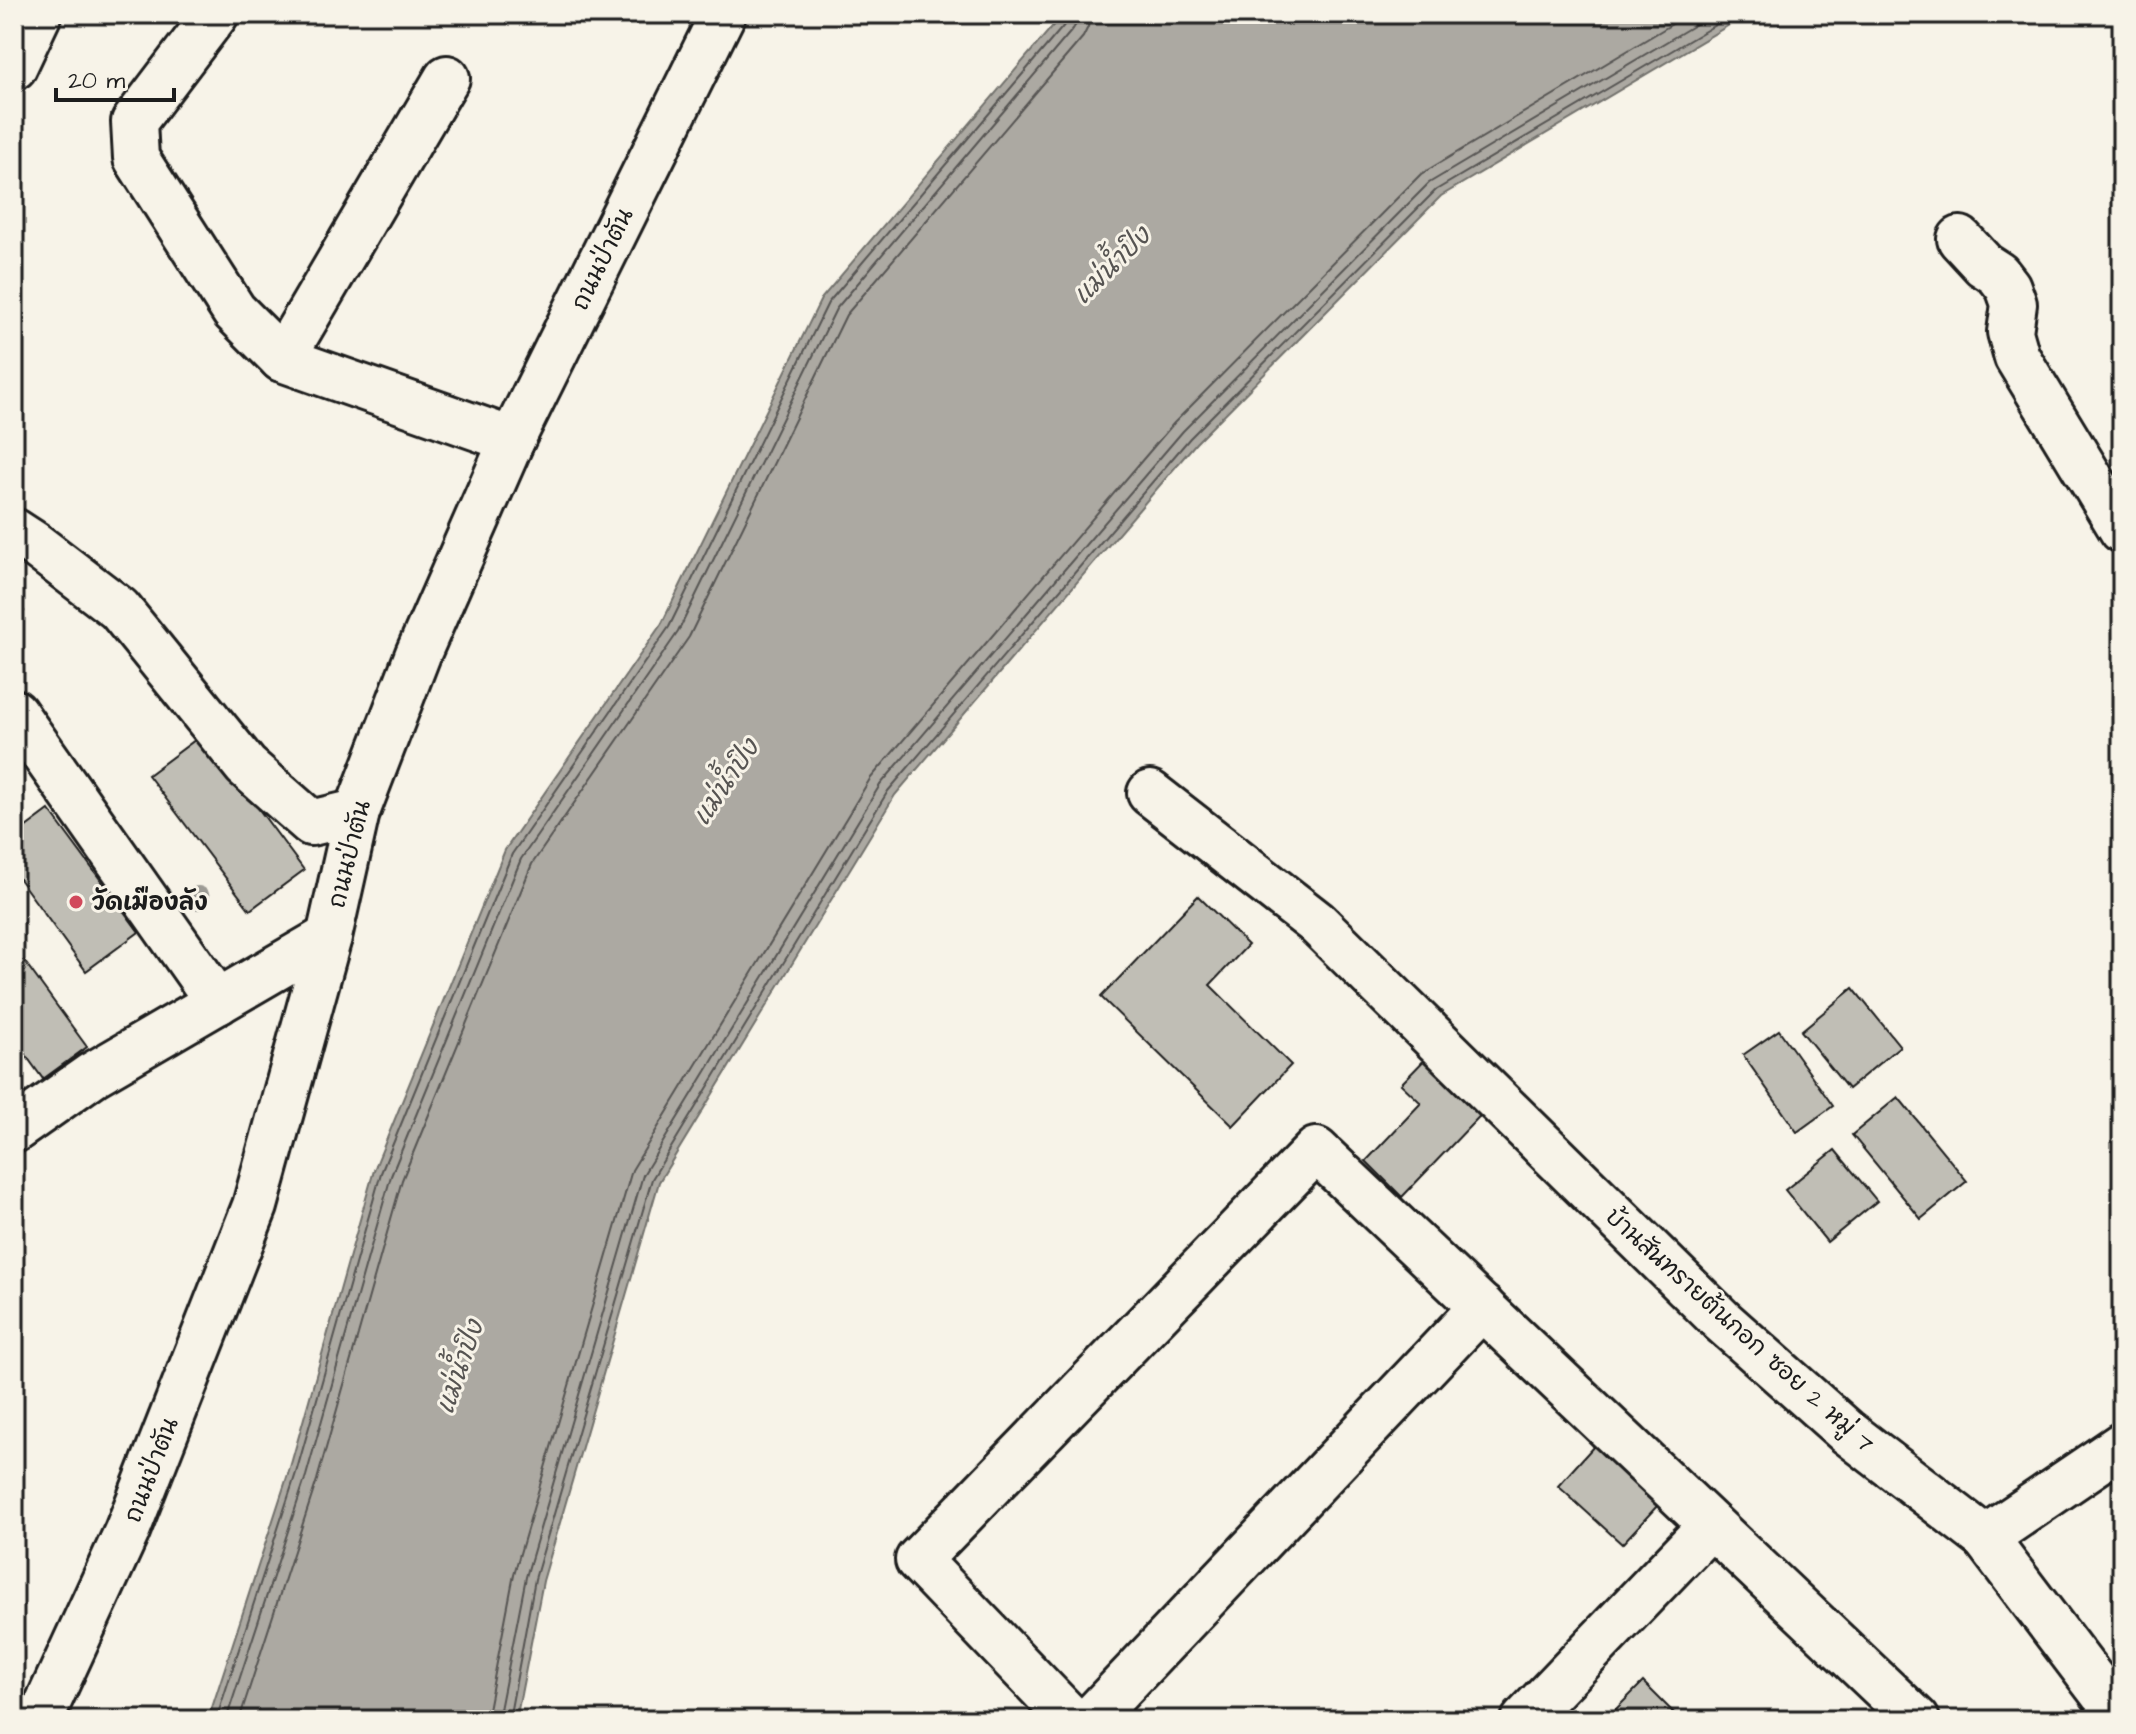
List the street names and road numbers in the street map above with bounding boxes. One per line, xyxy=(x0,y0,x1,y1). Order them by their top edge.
street label: ถนนป่าตัน xyxy=(564,203,642,316)
street label: ถนนป่าตัน xyxy=(320,797,380,912)
street label: บ้านสันทรายต้นกอก ซอย 2 หมู่ 7 xyxy=(1598,1201,1881,1461)
street label: ถนนป่าตัน xyxy=(116,1413,187,1528)

